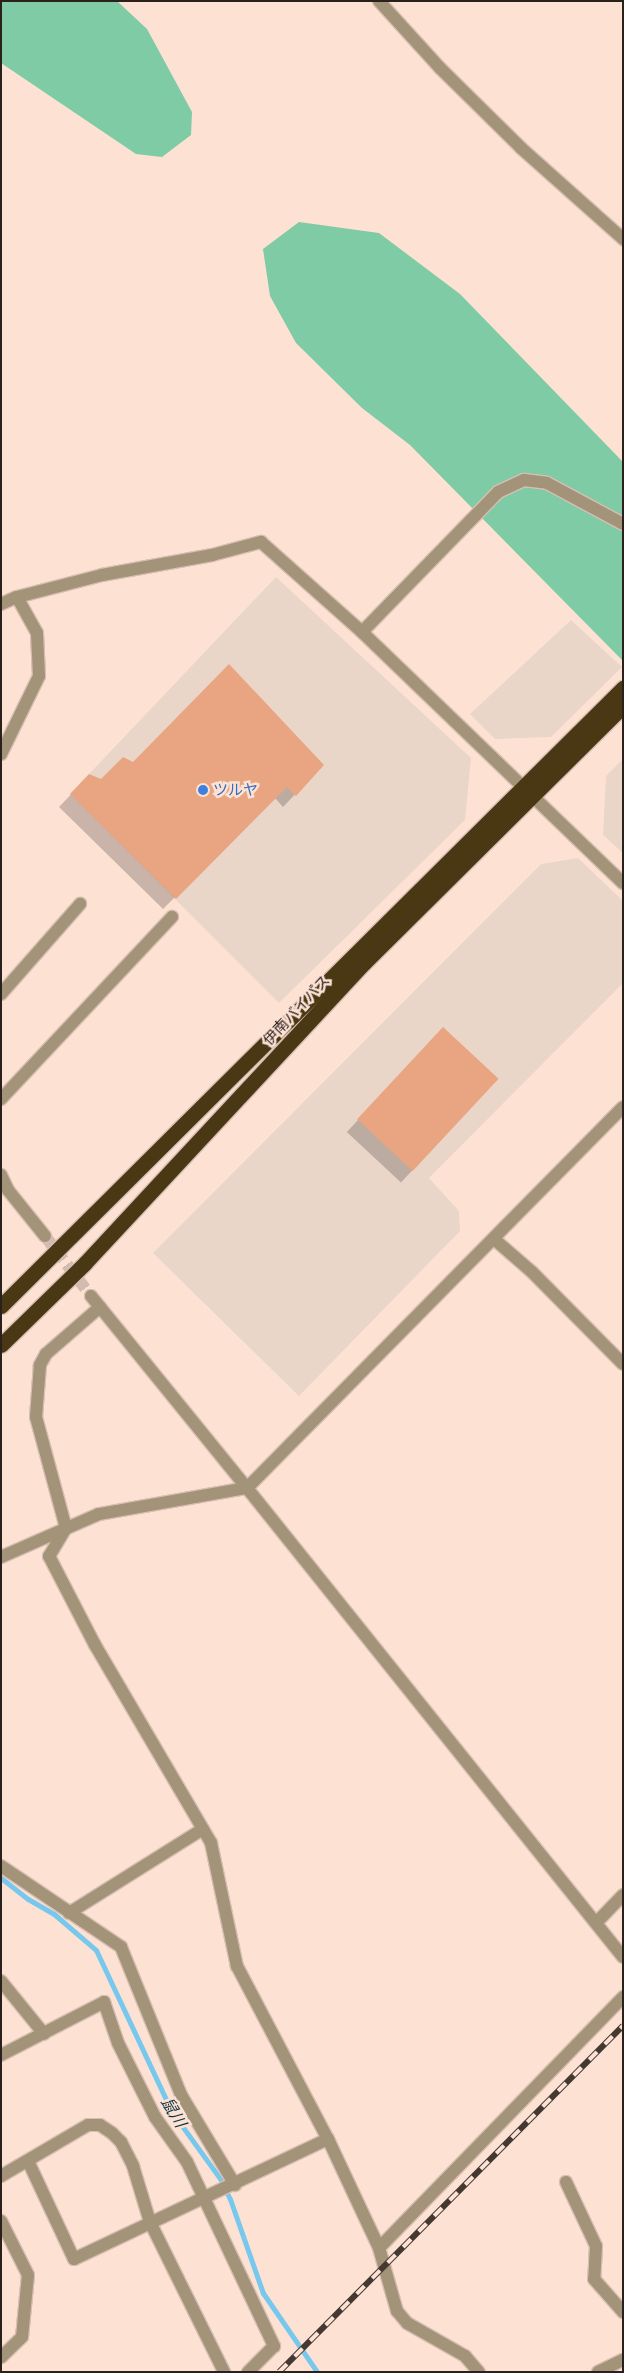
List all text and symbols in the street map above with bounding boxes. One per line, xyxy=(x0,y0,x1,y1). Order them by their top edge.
place label: ツルヤ xyxy=(213,781,258,799)
marker: ツルヤ xyxy=(197,784,209,796)
street label: 伊南バイパス xyxy=(259,971,333,1049)
water label: 鼠川 xyxy=(158,2093,190,2131)

